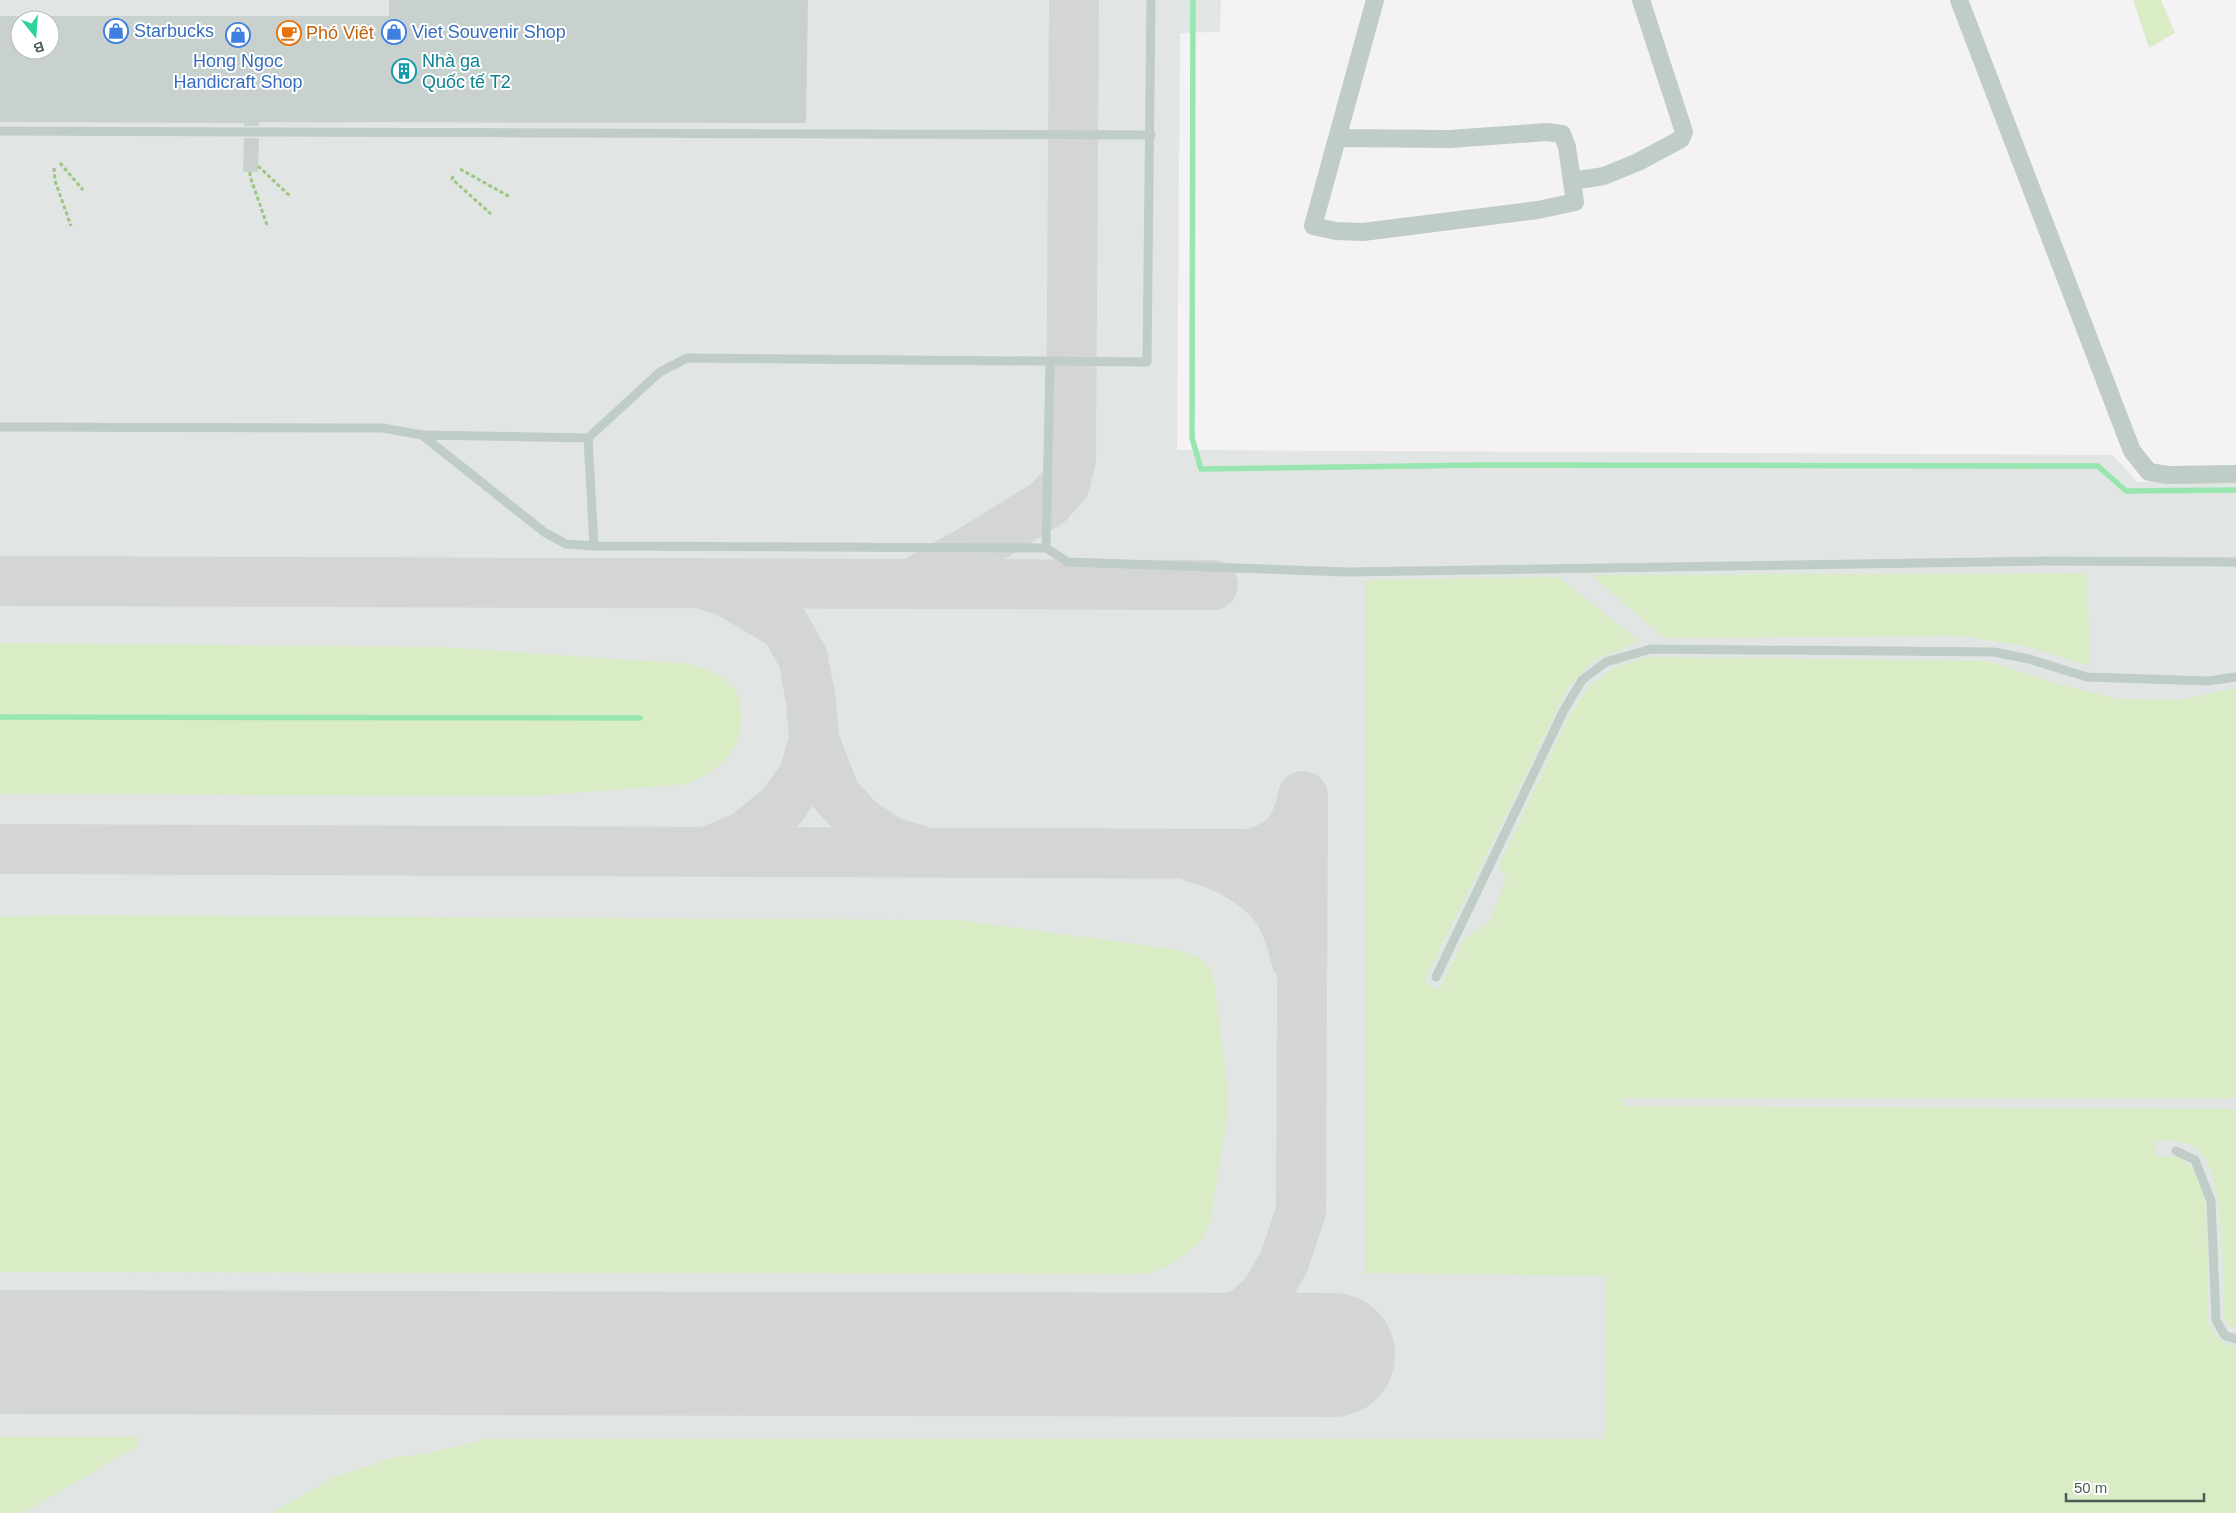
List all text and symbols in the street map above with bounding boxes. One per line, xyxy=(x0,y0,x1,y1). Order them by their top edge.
north arrow xyxy=(10,10,60,60)
shop icon: Starbucks xyxy=(103,18,129,44)
shop icon: Viet Souvenir Shop xyxy=(381,19,407,45)
cafe icon: Phó Viêt xyxy=(276,20,302,46)
place label: Starbucks xyxy=(134,21,214,41)
shop icon: Hong Ngoc Handicraft Shop xyxy=(225,22,251,48)
place label: Viet Souvenir Shop xyxy=(412,22,566,42)
place label: Phó Viêt xyxy=(306,23,374,43)
text: B xyxy=(32,38,46,57)
place label: Hong Ngoc Handicraft Shop xyxy=(173,51,303,92)
place label: Nhà ga Quốc tế T2 xyxy=(422,51,511,92)
building icon: Nhà ga Quốc tế T2 xyxy=(391,58,417,84)
scale bar xyxy=(2066,1470,2204,1502)
text: 50 m xyxy=(2074,1479,2107,1496)

